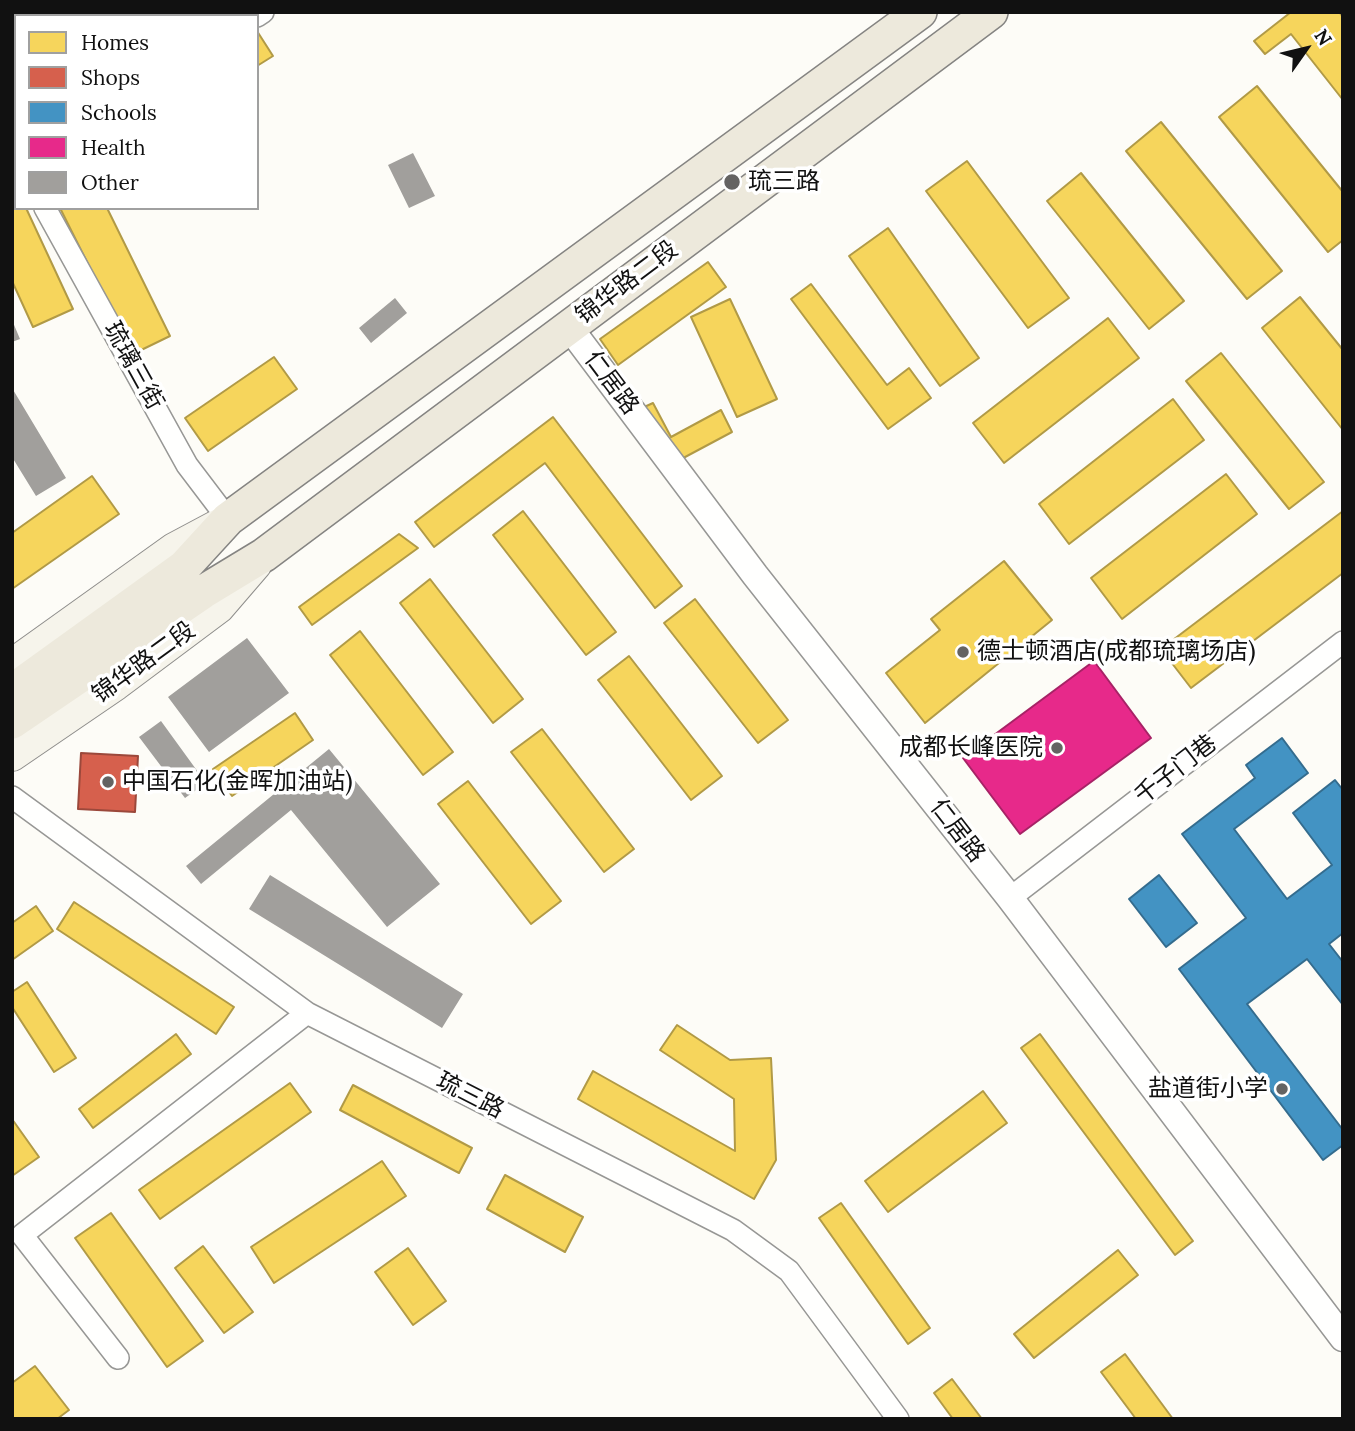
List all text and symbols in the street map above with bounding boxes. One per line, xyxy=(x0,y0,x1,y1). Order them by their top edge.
legend xyxy=(14,14,259,210)
north arrow xyxy=(1271,14,1341,84)
text: N xyxy=(1309,24,1337,50)
text: Homes xyxy=(81,29,149,56)
text: Shops xyxy=(81,64,140,91)
text: Schools xyxy=(81,99,157,126)
text: Health xyxy=(81,134,146,161)
place label: 琉三路 xyxy=(748,168,820,196)
text: Other xyxy=(81,169,139,196)
marker: 琉三路 xyxy=(722,172,742,192)
street label: 锦华路二段 xyxy=(570,235,684,331)
street label: 琉璃三街 xyxy=(97,317,169,415)
street label: 仁居路 xyxy=(578,346,644,420)
street label: 锦华路二段 xyxy=(87,616,201,710)
place label: 德士顿酒店(成都琉璃场店) xyxy=(977,638,1256,666)
marker: 德士顿酒店(成都琉璃场店) xyxy=(955,644,971,660)
street label: 千子门巷 xyxy=(1129,729,1223,811)
place label: 成都长峰医院 xyxy=(899,734,1043,762)
marker: 成都长峰医院 xyxy=(1049,740,1065,756)
place label: 中国石化(金晖加油站) xyxy=(122,768,353,796)
marker: 中国石化(金晖加油站) xyxy=(100,774,116,790)
street label: 仁居路 xyxy=(923,794,991,868)
street label: 琉三路 xyxy=(431,1067,509,1125)
place label: 盐道街小学 xyxy=(1148,1075,1268,1103)
marker: 盐道街小学 xyxy=(1274,1081,1290,1097)

